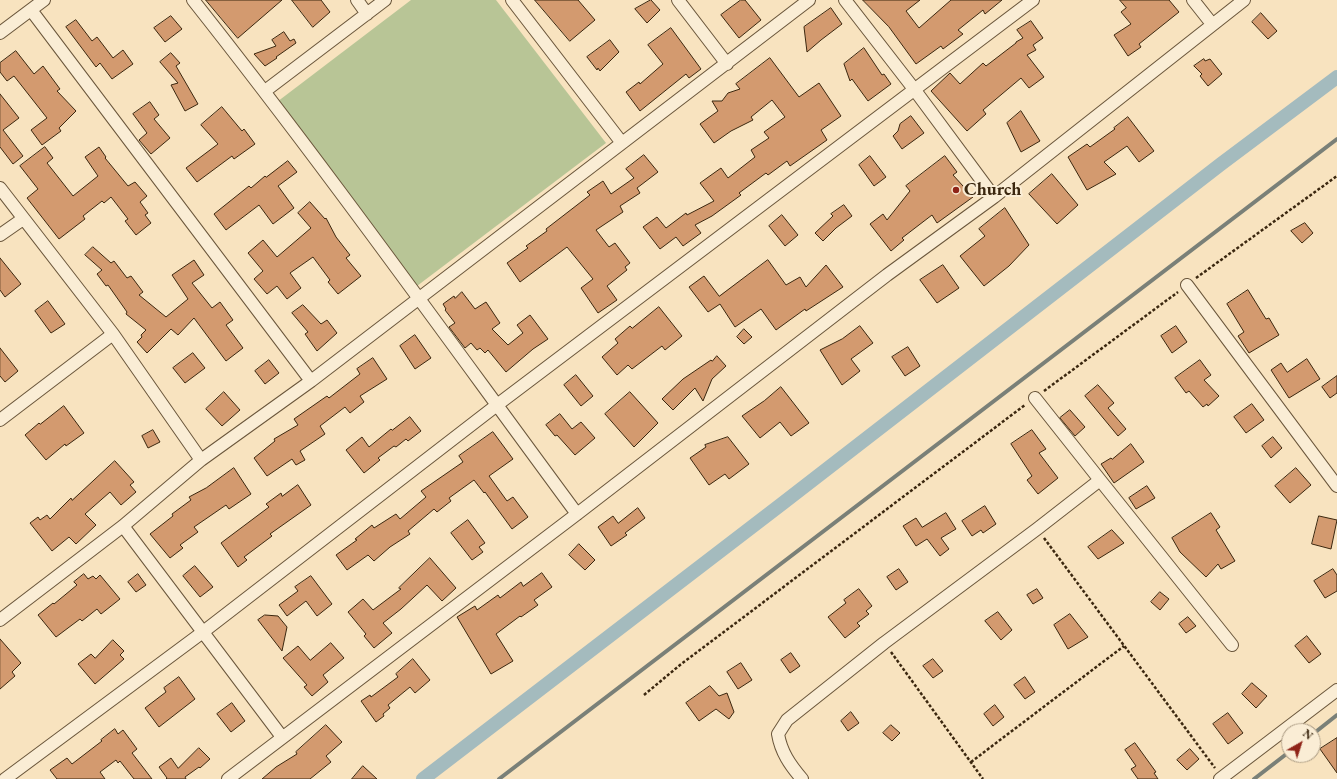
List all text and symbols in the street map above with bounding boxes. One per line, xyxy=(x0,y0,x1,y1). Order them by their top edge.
place label: Church xyxy=(964,179,1021,201)
marker: Church xyxy=(951,185,961,195)
north arrow xyxy=(1281,723,1321,763)
text: N xyxy=(1300,726,1316,743)

